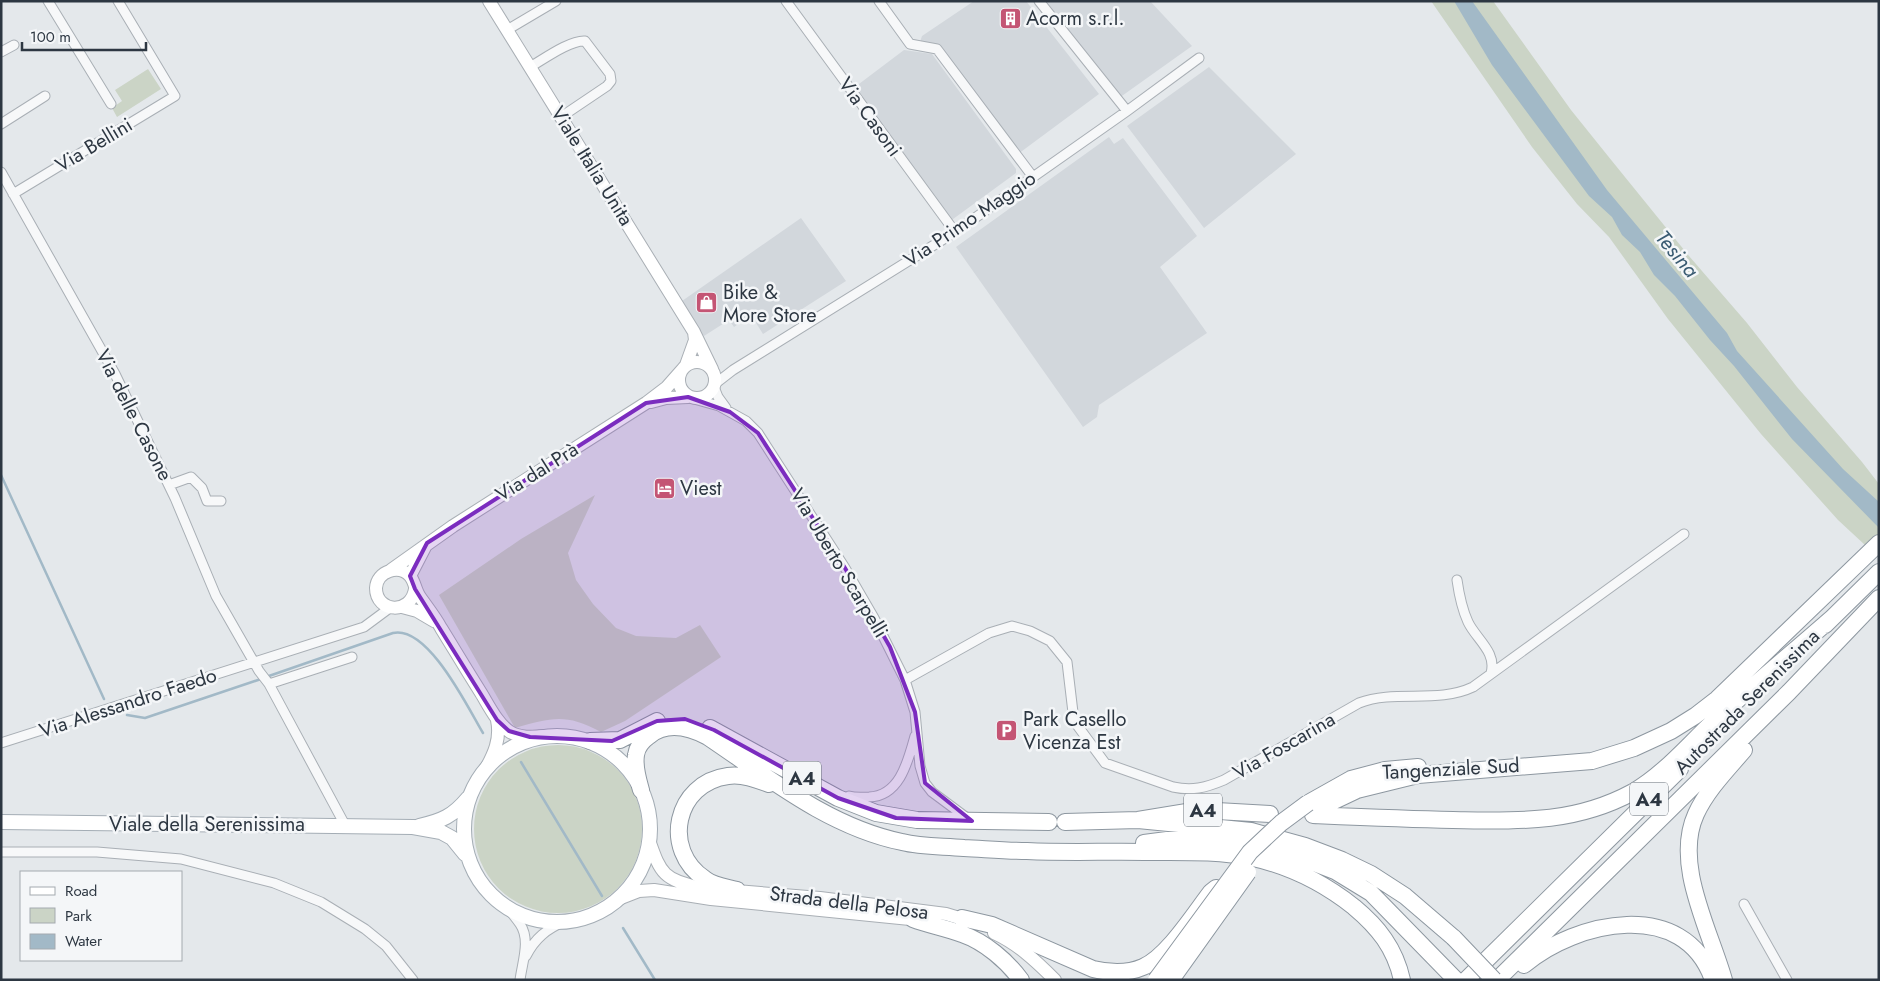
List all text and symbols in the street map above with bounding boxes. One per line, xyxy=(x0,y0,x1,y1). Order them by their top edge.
place label: Acorm s.r.l. xyxy=(1026,4,1124,33)
building icon: Acorm s.r.l. xyxy=(998,6,1022,30)
scale bar xyxy=(22,20,146,52)
text: 100 m xyxy=(30,26,71,48)
street label: Via Casoni xyxy=(831,71,909,163)
street label: Viale Italia Unita xyxy=(544,101,640,231)
street label: Via Bellini xyxy=(50,111,138,179)
street label: Via Primo Maggio xyxy=(898,164,1042,274)
water label: Tesina xyxy=(1648,224,1706,284)
place label: Bike & More Store xyxy=(723,278,817,330)
shop icon: Bike & More Store xyxy=(695,291,719,315)
street label: Via delle Casone xyxy=(88,344,180,486)
street label: Via dal Prà xyxy=(490,435,584,509)
place label: Viest xyxy=(680,474,722,503)
hotel icon: Viest xyxy=(652,476,676,500)
street label: Via Uberto Scarpelli xyxy=(783,483,895,643)
street label: Autostrada Serenissima xyxy=(1668,623,1826,781)
street label: Via Alessandro Faedo xyxy=(36,661,220,745)
place label: Park Casello Vicenza Est xyxy=(1023,705,1127,757)
street label: Via Foscarina xyxy=(1227,705,1341,787)
parking icon: Park Casello Vicenza Est xyxy=(995,719,1019,743)
street label: Tangenziale Sud xyxy=(1382,751,1520,787)
road number: A4 xyxy=(783,761,821,794)
road number: A4 xyxy=(1630,782,1668,816)
road number: A4 xyxy=(1184,794,1222,826)
street label: Viale della Serenissima xyxy=(109,810,305,839)
legend xyxy=(20,871,182,961)
street label: Strada della Pelosa xyxy=(768,879,930,927)
text: Road xyxy=(65,880,97,902)
text: Park xyxy=(65,905,92,927)
text: Water xyxy=(65,930,103,952)

